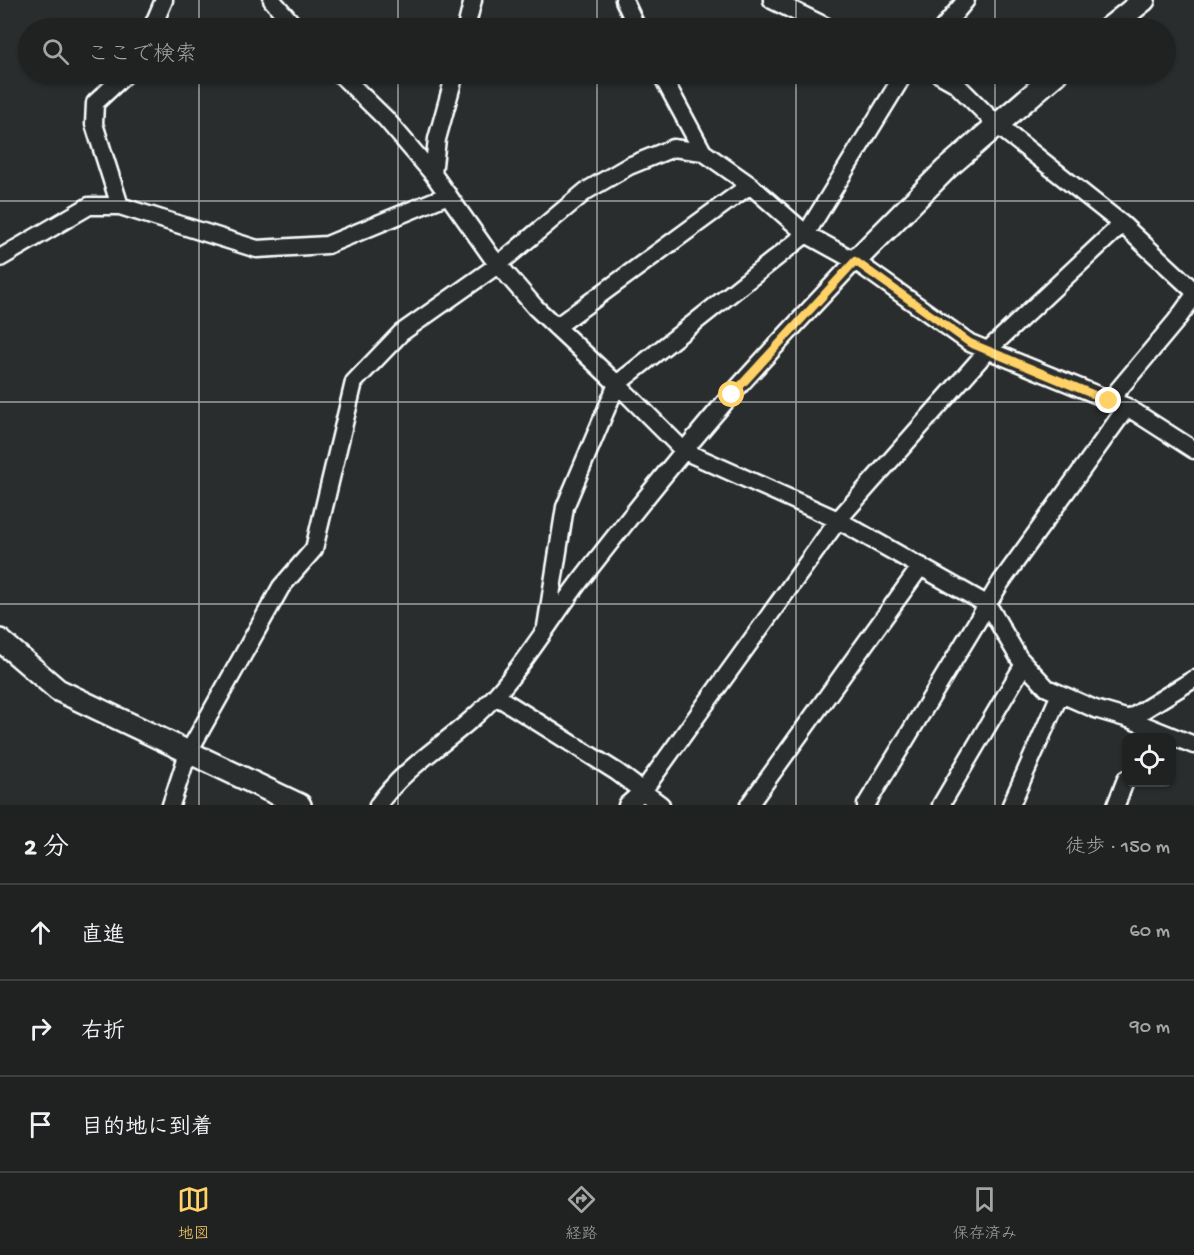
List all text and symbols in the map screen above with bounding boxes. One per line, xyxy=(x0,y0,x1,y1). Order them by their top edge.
search box xyxy=(18,18,1176,84)
icon: search xyxy=(39,35,72,68)
text: ここで検索 xyxy=(87,43,197,69)
route start xyxy=(718,381,744,407)
route end xyxy=(1095,387,1121,413)
map controls xyxy=(1122,733,1176,787)
button: locate xyxy=(1122,733,1176,787)
text: 2 分 xyxy=(24,834,69,865)
text: 徒歩 · 150 m xyxy=(1065,837,1170,860)
icon: ahead xyxy=(24,916,57,949)
text: 60 m xyxy=(1130,921,1170,944)
text: 直進 xyxy=(81,924,125,950)
icon: right xyxy=(24,1012,57,1045)
text: 90 m xyxy=(1130,1017,1170,1040)
text: 右折 xyxy=(81,1020,125,1046)
icon: arrive xyxy=(24,1108,57,1141)
text: 目的地に到着 xyxy=(81,1116,213,1142)
tab: 地図 xyxy=(177,1183,210,1245)
tab: 経路 xyxy=(565,1183,598,1245)
tab: 保存済み xyxy=(953,1183,1017,1245)

